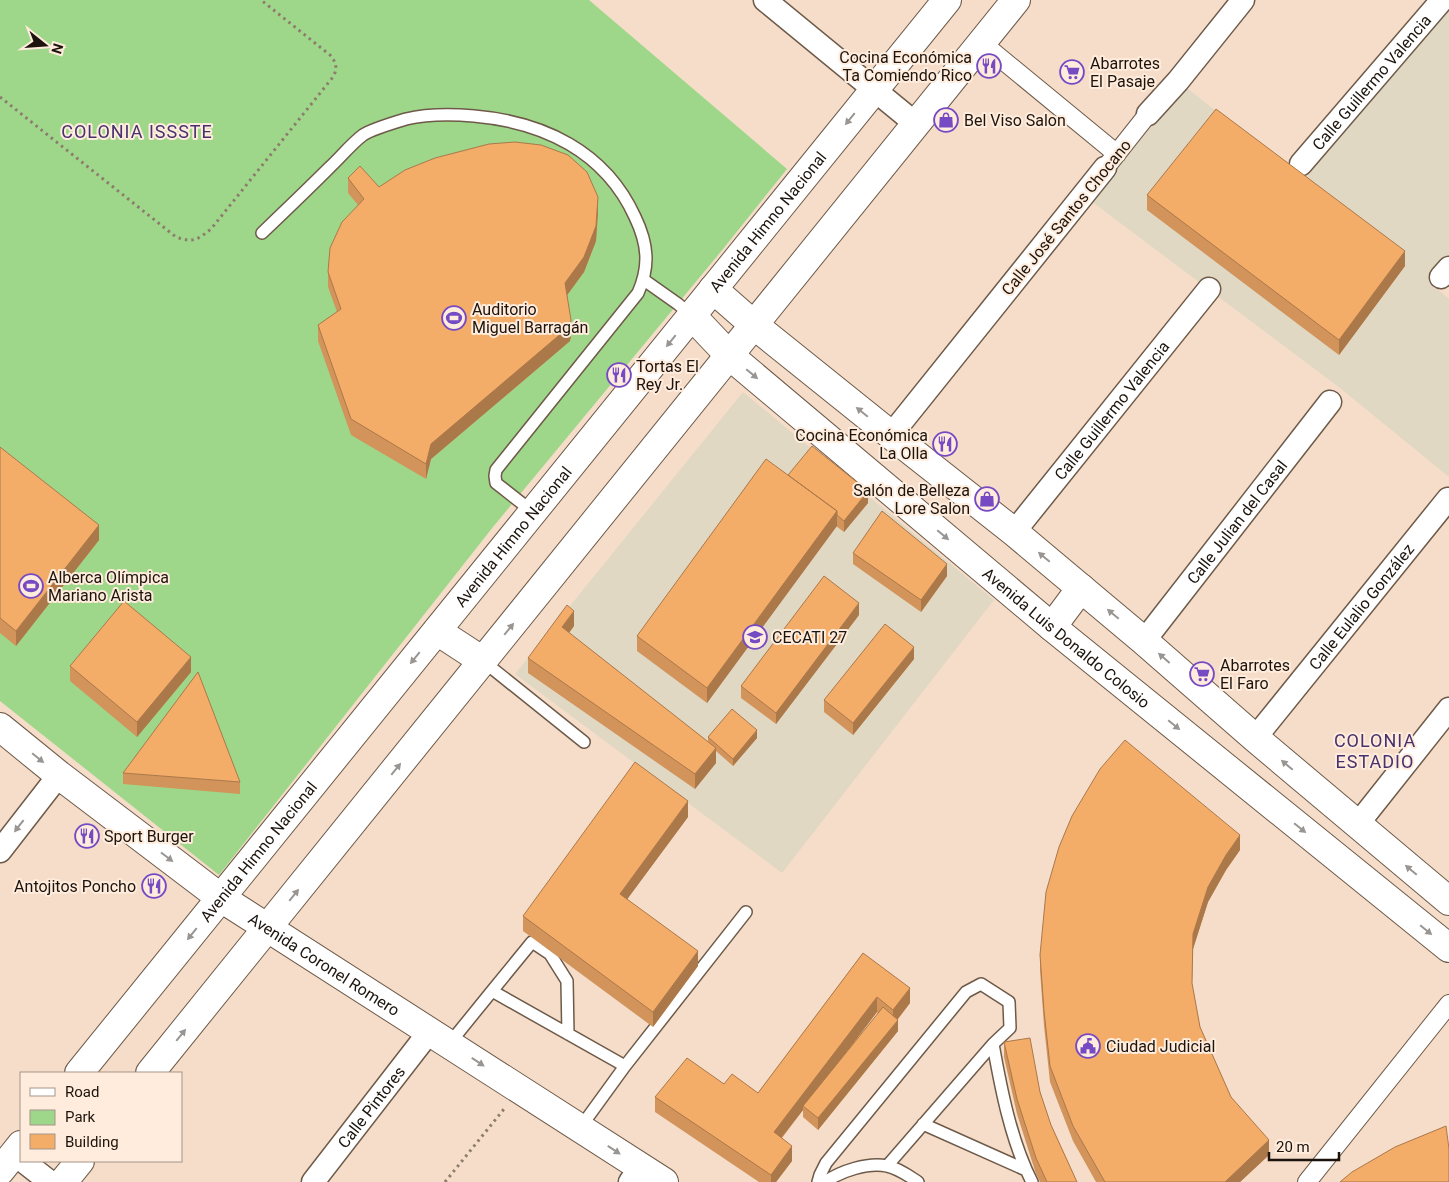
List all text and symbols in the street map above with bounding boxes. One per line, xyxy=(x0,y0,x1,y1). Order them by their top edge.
street label: Calle Guillermo Valencia xyxy=(1308,11,1435,154)
north arrow xyxy=(20,20,70,70)
text: N xyxy=(48,42,67,56)
place label: Cocina Económica Ta Comiendo Rico xyxy=(839,48,972,85)
restaurant icon: Cocina Económica Ta Comiendo Rico xyxy=(976,53,1002,79)
place label: Abarrotes El Pasaje xyxy=(1090,54,1160,91)
supermarket icon: Abarrotes El Pasaje xyxy=(1059,59,1085,85)
shop icon: Bel Viso Salon xyxy=(933,107,959,133)
place label: Bel Viso Salon xyxy=(964,111,1066,130)
one-way arrow xyxy=(845,113,856,126)
district label: COLONIA ISSSTE xyxy=(61,121,213,142)
street label: Calle José Santos Chocano xyxy=(998,136,1135,299)
street label: Avenida Himno Nacional xyxy=(706,148,830,296)
place label: Auditorio Miguel Barragán xyxy=(472,300,588,337)
sports icon: Auditorio Miguel Barragán xyxy=(441,305,467,331)
one-way arrow xyxy=(666,334,677,347)
street label: Calle Guillermo Valencia xyxy=(1051,337,1173,484)
place label: Tortas El Rey Jr. xyxy=(636,357,699,394)
restaurant icon: Tortas El Rey Jr. xyxy=(606,362,632,388)
one-way arrow xyxy=(746,368,758,380)
one-way arrow xyxy=(856,407,869,418)
place label: Cocina Económica La Olla xyxy=(795,426,928,463)
restaurant icon: Cocina Económica La Olla xyxy=(932,431,958,457)
street label: Calle Julian del Casal xyxy=(1183,456,1291,588)
street label: Avenida Himno Nacional xyxy=(451,463,576,611)
place label: Salón de Belleza Lore Salon xyxy=(853,481,970,518)
shop icon: Salón de Belleza Lore Salon xyxy=(974,486,1000,512)
one-way arrow xyxy=(937,529,949,541)
street label: Calle Eulalio González xyxy=(1305,540,1418,674)
one-way arrow xyxy=(1038,551,1051,562)
street label: Avenida Luis Donaldo Colosio xyxy=(979,564,1154,712)
place label: Alberca Olímpica Mariano Arista xyxy=(48,568,169,605)
sports icon: Alberca Olímpica Mariano Arista xyxy=(18,573,44,599)
one-way arrow xyxy=(1107,609,1120,620)
one-way arrow xyxy=(504,623,515,636)
school or university icon: CECATI 27 xyxy=(742,624,768,650)
place label: CECATI 27 xyxy=(772,628,847,647)
one-way arrow xyxy=(410,651,421,664)
one-way arrow xyxy=(1158,653,1171,664)
place label: Abarrotes El Faro xyxy=(1220,656,1290,693)
supermarket icon: Abarrotes El Faro xyxy=(1189,661,1215,687)
one-way arrow xyxy=(1167,720,1180,731)
district label: COLONIA ESTADIO xyxy=(1334,730,1416,772)
one-way arrow xyxy=(31,752,44,763)
one-way arrow xyxy=(1281,760,1294,771)
one-way arrow xyxy=(390,763,401,776)
street label: Avenida Himno Nacional xyxy=(196,778,321,926)
one-way arrow xyxy=(13,819,24,832)
one-way arrow xyxy=(1293,822,1306,833)
restaurant icon: Sport Burger xyxy=(74,823,100,849)
place label: Sport Burger xyxy=(104,827,194,846)
one-way arrow xyxy=(160,852,174,862)
one-way arrow xyxy=(1405,864,1418,875)
restaurant icon: Antojitos Poncho xyxy=(141,873,167,899)
place label: Antojitos Poncho xyxy=(14,877,136,896)
one-way arrow xyxy=(288,889,299,902)
street label: Avenida Coronel Romero xyxy=(245,909,403,1020)
one-way arrow xyxy=(1419,924,1432,935)
one-way arrow xyxy=(186,927,197,940)
one-way arrow xyxy=(175,1029,186,1042)
public building icon: Ciudad Judicial xyxy=(1075,1033,1101,1059)
place label: Ciudad Judicial xyxy=(1106,1037,1215,1056)
one-way arrow xyxy=(471,1057,484,1067)
street label: Calle Pintores xyxy=(334,1062,409,1152)
legend xyxy=(20,1072,182,1162)
text: Road xyxy=(65,1083,99,1101)
text: Park xyxy=(65,1108,96,1126)
scale bar xyxy=(1269,1130,1339,1162)
text: Building xyxy=(65,1133,119,1151)
text: 20 m xyxy=(1276,1138,1310,1156)
one-way arrow xyxy=(608,1145,621,1155)

